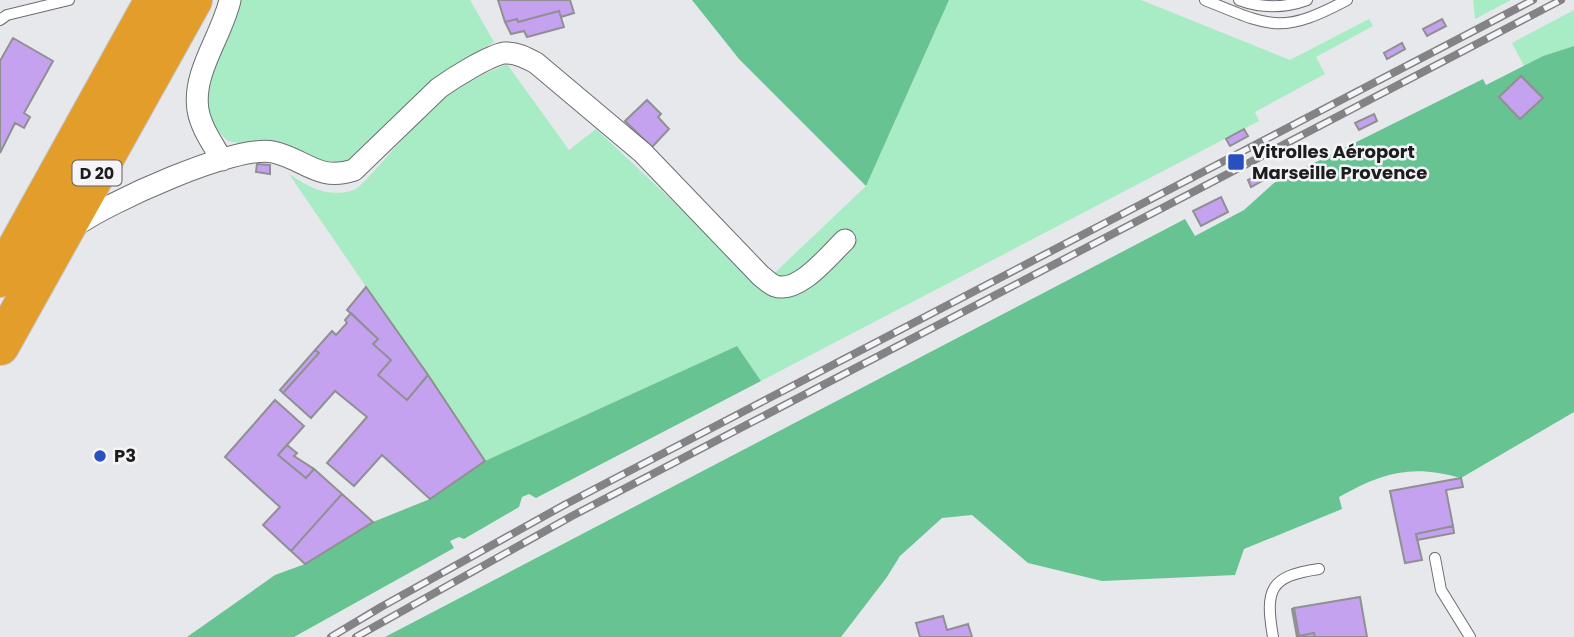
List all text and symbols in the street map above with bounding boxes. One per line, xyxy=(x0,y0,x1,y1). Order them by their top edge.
place label: Vitrolles Aéroport Marseille Provence xyxy=(1252,139,1427,185)
marker: Vitrolles Aéroport Marseille Provence xyxy=(1226,152,1246,172)
road number: D 20 xyxy=(72,160,122,186)
place label: P3 xyxy=(114,443,136,468)
marker: P3 xyxy=(92,448,108,464)

